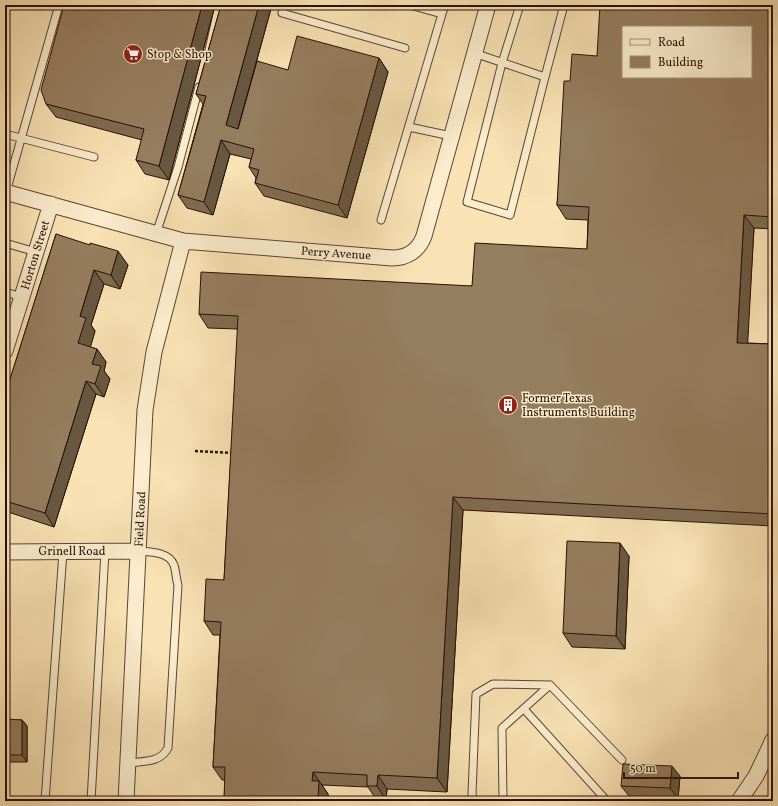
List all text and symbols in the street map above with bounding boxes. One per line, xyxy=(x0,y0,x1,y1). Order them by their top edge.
legend xyxy=(622,26,752,78)
text: Road xyxy=(658,35,685,51)
supermarket icon: Stop & Shop xyxy=(122,43,144,65)
place label: Stop & Shop xyxy=(147,47,212,63)
text: Building xyxy=(658,55,703,71)
street label: Horton Street xyxy=(18,219,54,292)
street label: Perry Avenue xyxy=(300,244,372,264)
place label: Former Texas Instruments Building xyxy=(522,391,635,421)
building icon: Former Texas Instruments Building xyxy=(497,394,519,416)
street label: Field Road xyxy=(132,491,150,547)
street label: Grinell Road xyxy=(39,544,106,560)
scale bar xyxy=(624,754,738,780)
text: 50 m xyxy=(630,761,656,777)

